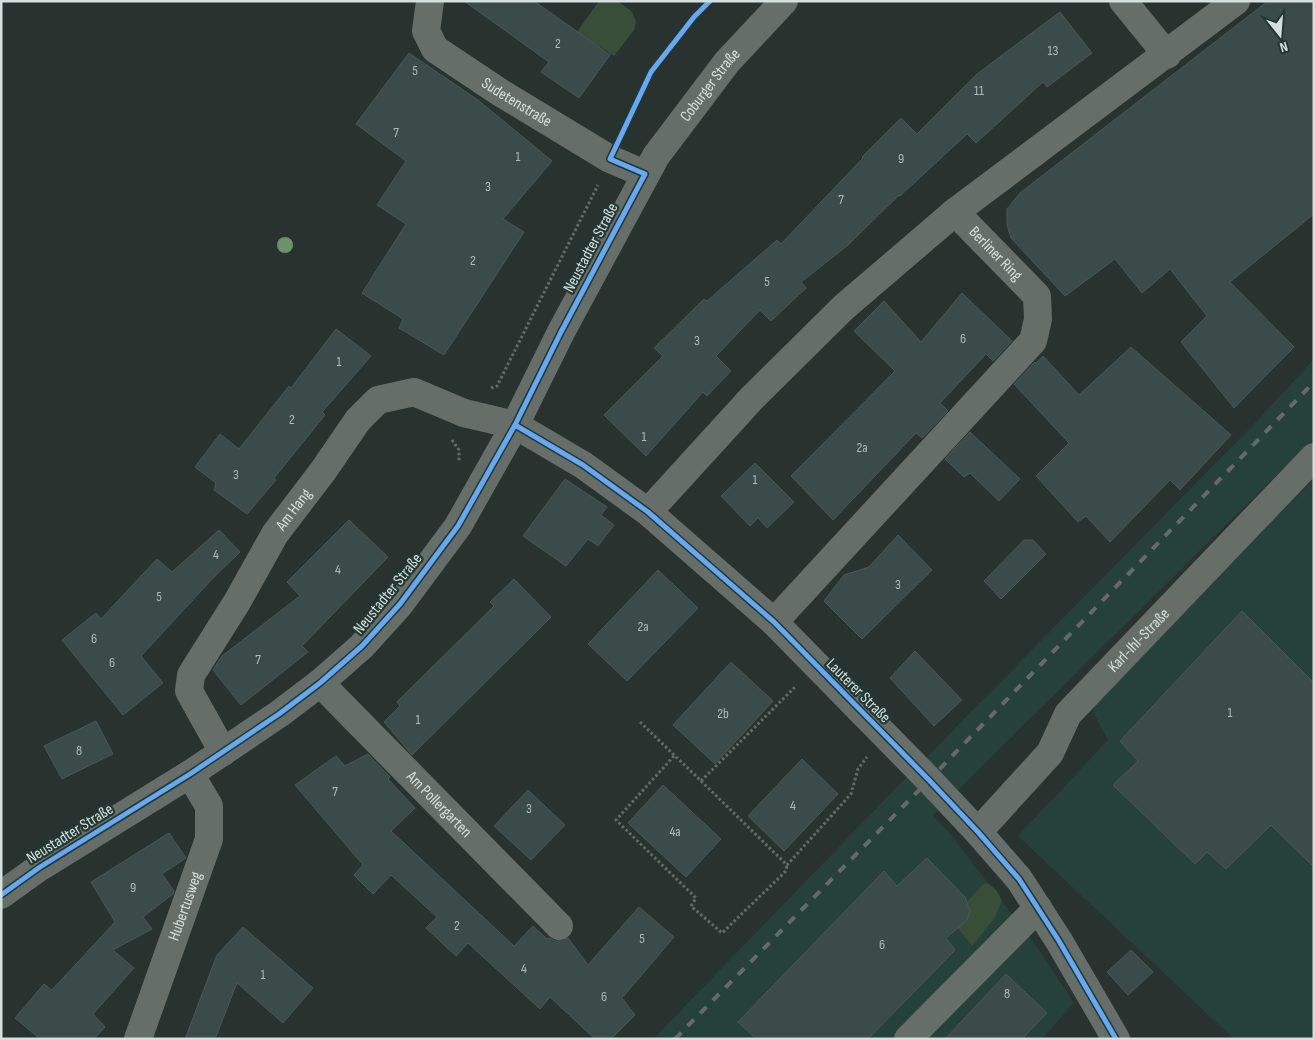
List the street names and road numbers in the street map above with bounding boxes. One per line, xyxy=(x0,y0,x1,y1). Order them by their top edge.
street label: Coburger Straße xyxy=(676,45,744,125)
street label: Sudetenstraße xyxy=(478,73,555,131)
street label: Neustadter Straße xyxy=(560,200,622,296)
street label: Berliner Ring xyxy=(965,222,1026,285)
street label: Am Hang xyxy=(271,485,316,535)
street label: Neustadter Straße xyxy=(350,550,426,638)
street label: Karl-Ihl-Straße xyxy=(1104,604,1174,676)
street label: Lauterer Straße xyxy=(822,655,894,727)
street label: Am Pollergarten xyxy=(402,766,476,841)
street label: Neustadter Straße xyxy=(23,800,117,868)
street label: Hubertusweg xyxy=(164,869,206,943)

